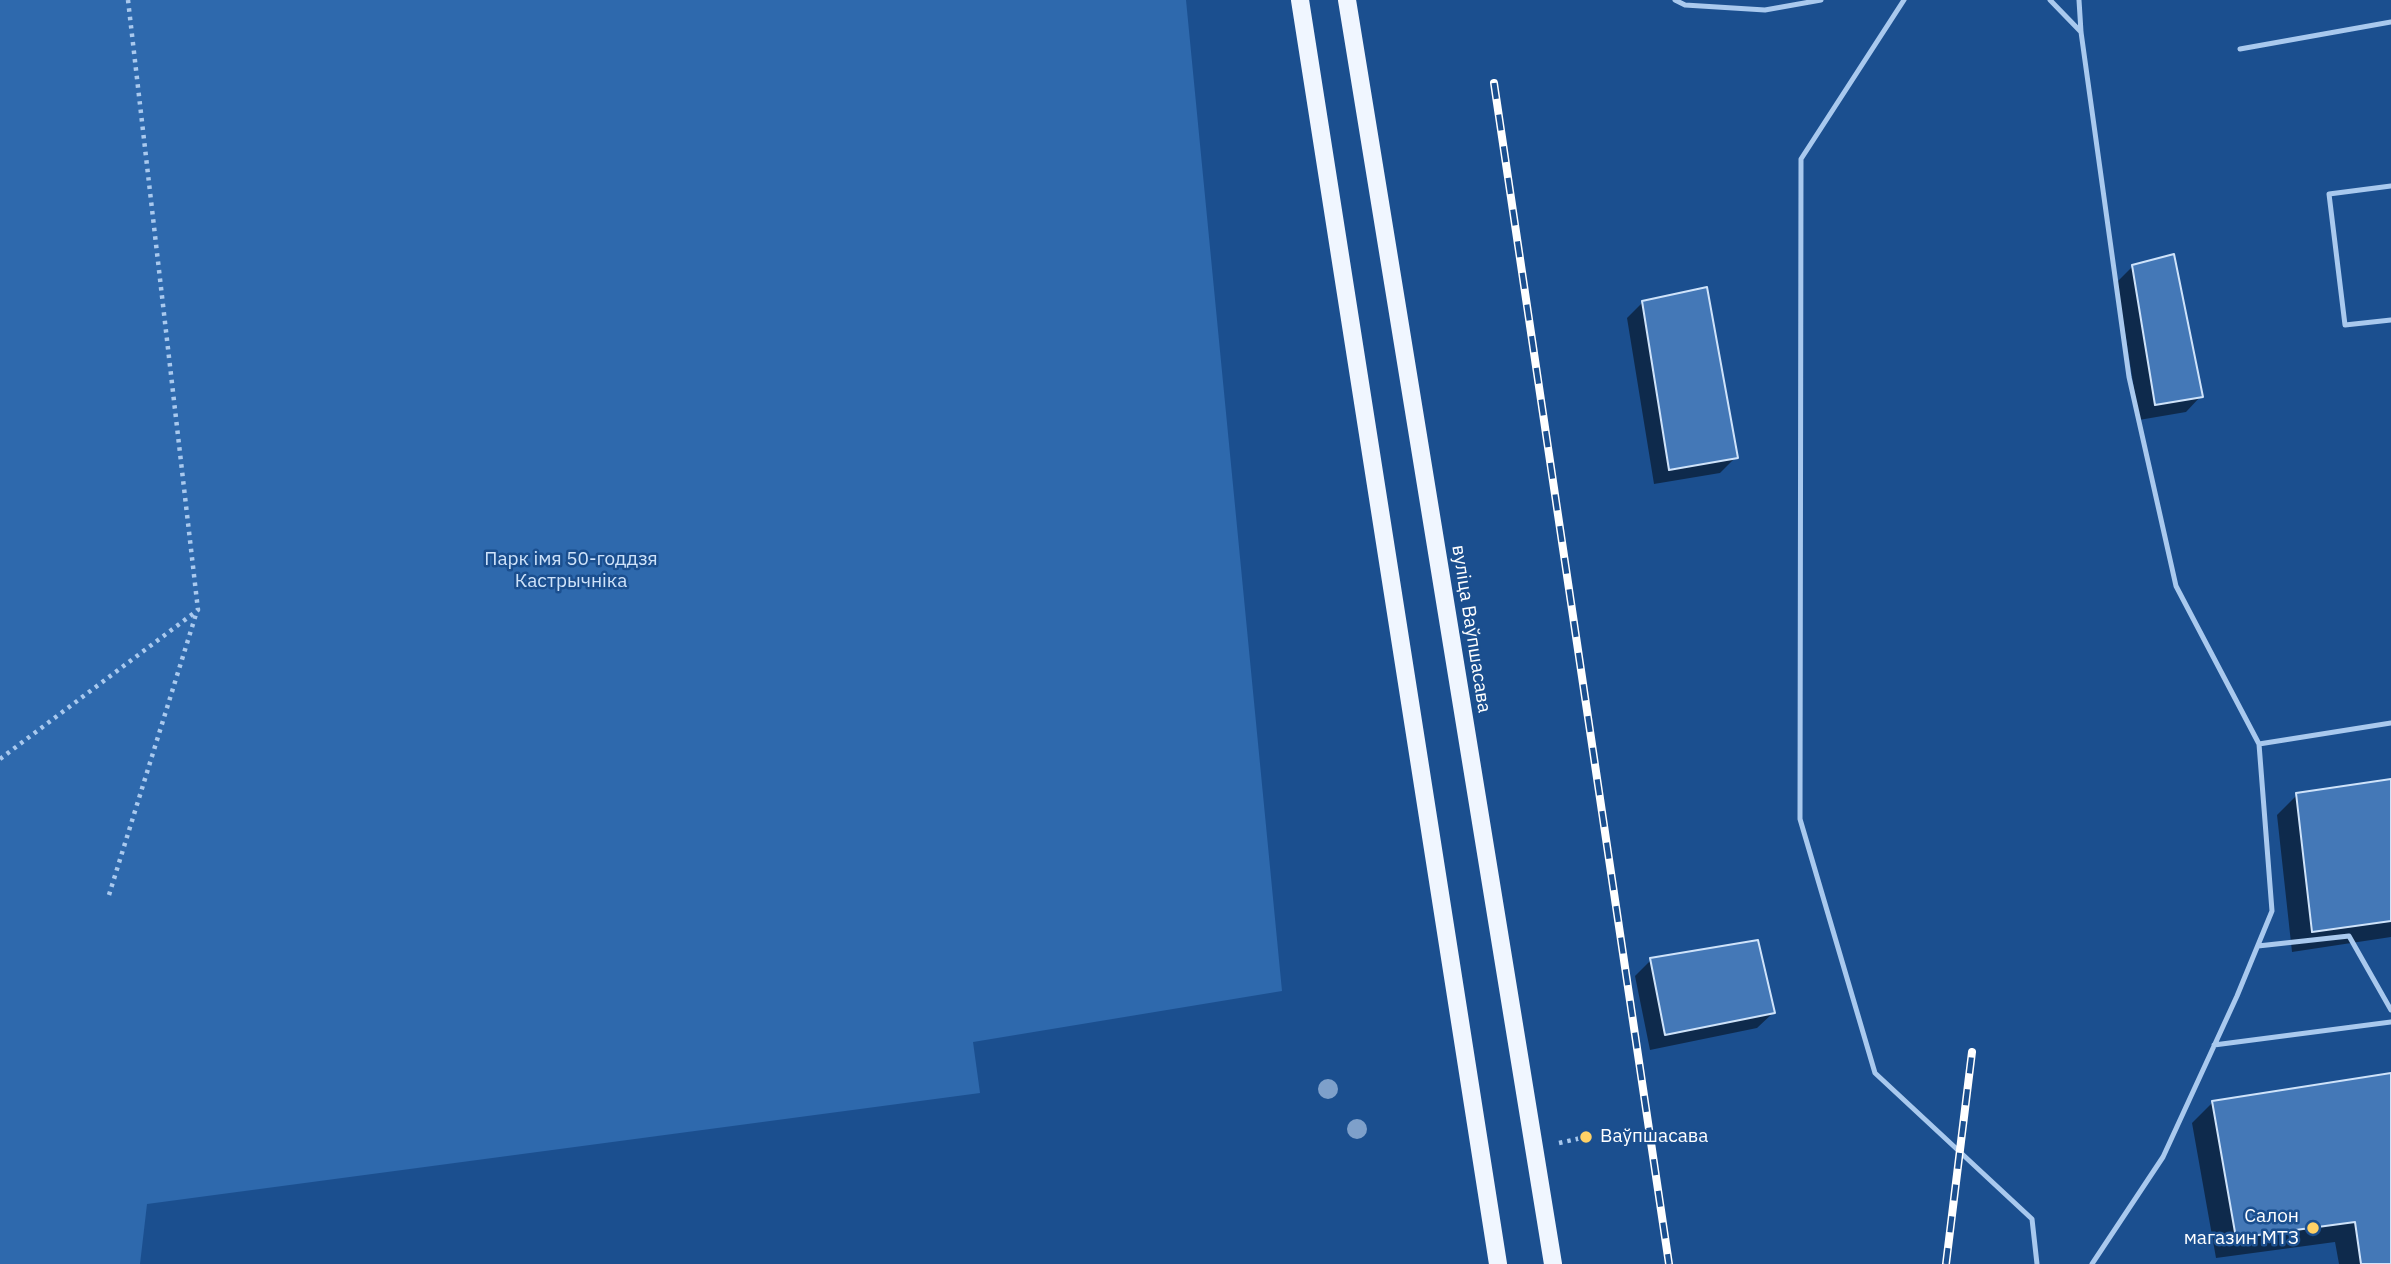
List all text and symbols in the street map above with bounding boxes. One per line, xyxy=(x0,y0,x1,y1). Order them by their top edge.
street label: вуліца Ваўпшасава xyxy=(1446,543,1496,715)
park label: Парк імя 50-годдзя Кастрычніка xyxy=(484,549,658,593)
place label: Ваўпшасава xyxy=(1600,1126,1708,1148)
marker: Ваўпшасава xyxy=(1578,1129,1594,1145)
place label: Салон магазин МТЗ xyxy=(2184,1206,2299,1250)
marker: Салон магазин МТЗ xyxy=(2305,1220,2321,1236)

